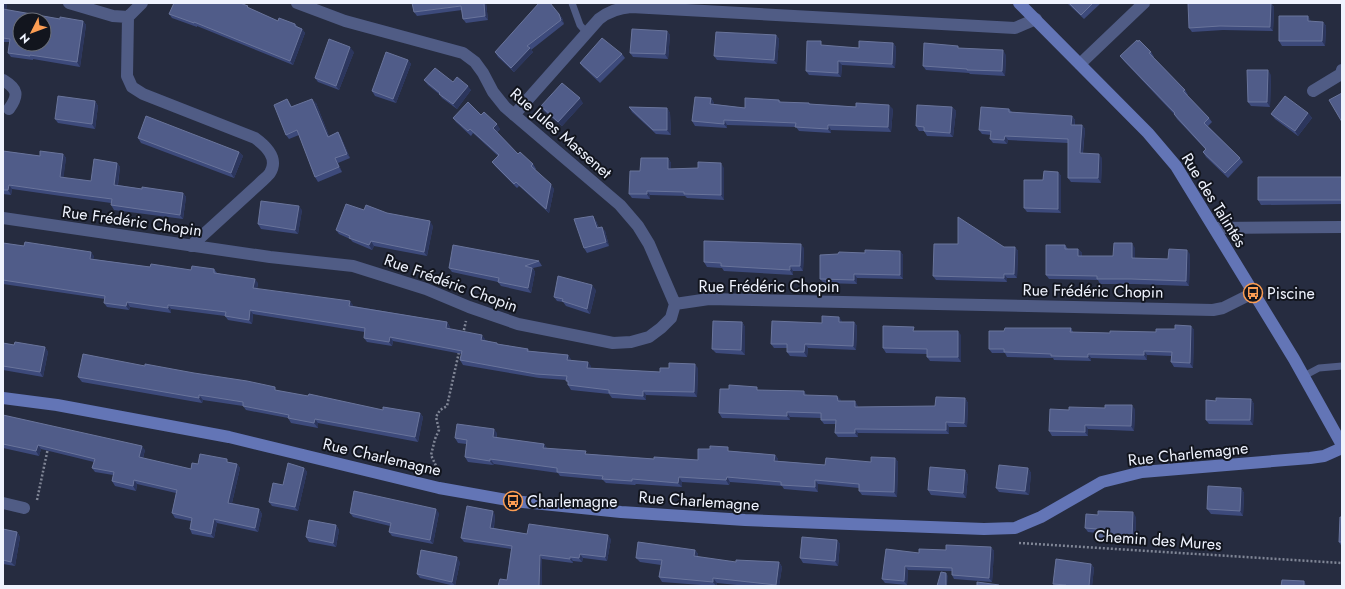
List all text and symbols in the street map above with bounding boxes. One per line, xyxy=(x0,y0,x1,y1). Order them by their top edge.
north arrow xyxy=(12,12,52,52)
text: N xyxy=(16,30,33,47)
street label: Rue Jules Massenet xyxy=(505,82,617,184)
street label: Rue des Talintés xyxy=(1176,148,1252,252)
street label: Rue Frédéric Chopin xyxy=(61,200,203,242)
street label: Rue Frédéric Chopin xyxy=(381,248,521,318)
street label: Rue Frédéric Chopin xyxy=(699,275,839,298)
street label: Rue Frédéric Chopin xyxy=(1022,278,1164,304)
bus stop icon: Piscine xyxy=(1242,282,1264,304)
place label: Piscine xyxy=(1267,282,1315,305)
street label: Rue Charlemagne xyxy=(321,432,443,482)
street label: Rue Charlemagne xyxy=(1127,436,1249,472)
street label: Rue Charlemagne xyxy=(638,485,760,517)
bus stop icon: Charlemagne xyxy=(502,490,524,512)
place label: Charlemagne xyxy=(527,490,617,513)
street label: Chemin des Mures xyxy=(1094,524,1222,556)

